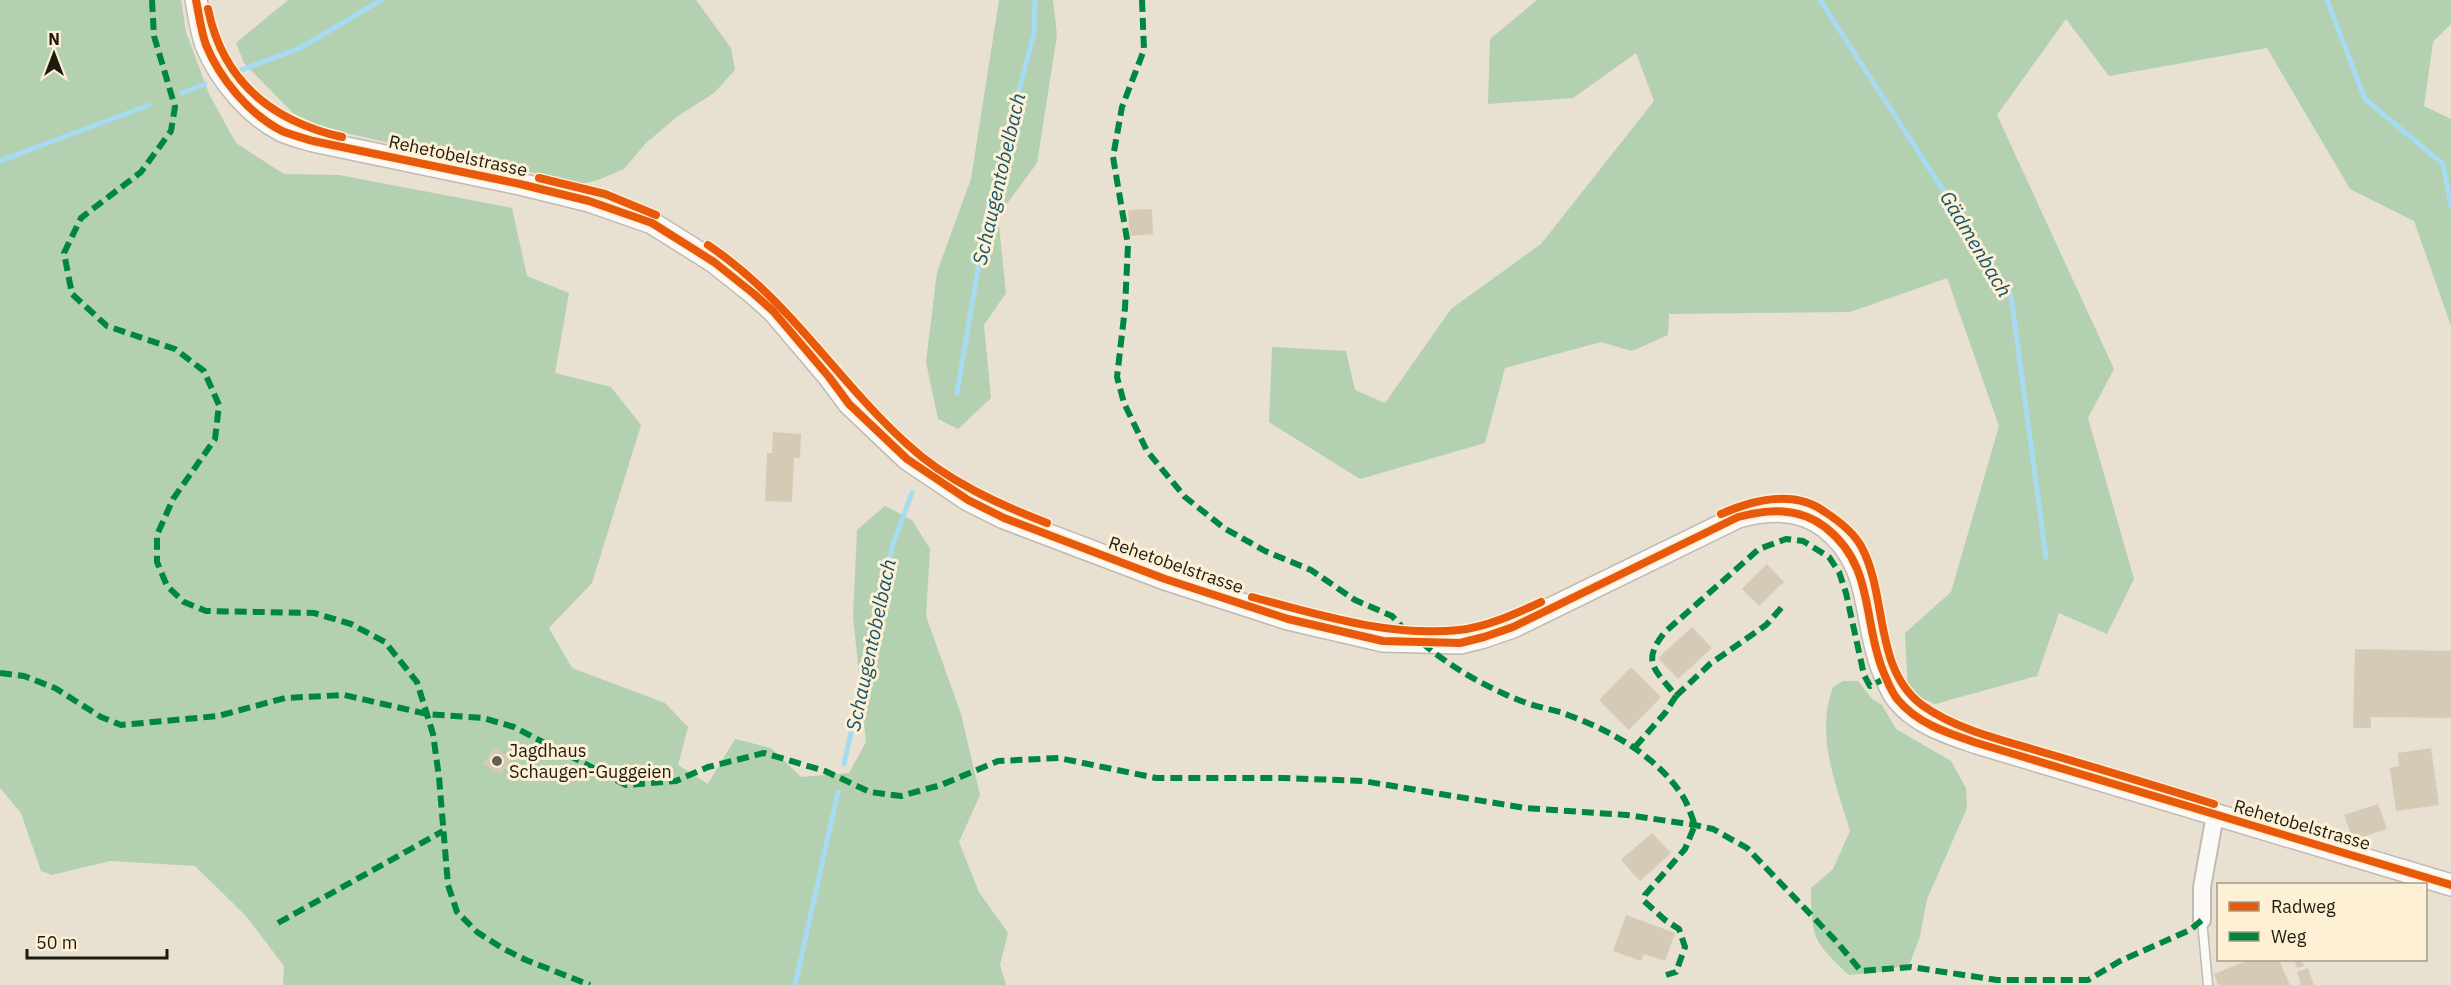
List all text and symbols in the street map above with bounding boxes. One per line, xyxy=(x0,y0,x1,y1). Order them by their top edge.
north arrow xyxy=(24,24,84,84)
text: N xyxy=(48,29,60,49)
water label: Schaugentobelbach xyxy=(966,90,1031,267)
street label: Rehetobelstrasse xyxy=(387,130,530,181)
water label: Gädmenbach xyxy=(1934,186,2019,302)
street label: Rehetobelstrasse xyxy=(1106,531,1247,598)
water label: Schaugentobelbach xyxy=(839,556,902,734)
place label: Jagdhaus Schaugen-Guggeien xyxy=(509,739,672,783)
marker: Jagdhaus Schaugen-Guggeien xyxy=(490,754,504,768)
street label: Rehetobelstrasse xyxy=(2231,794,2373,855)
legend xyxy=(2217,883,2427,961)
text: Radweg xyxy=(2271,895,2336,918)
scale bar xyxy=(27,922,166,960)
text: Weg xyxy=(2271,925,2307,948)
text: 50 m xyxy=(36,931,78,954)

